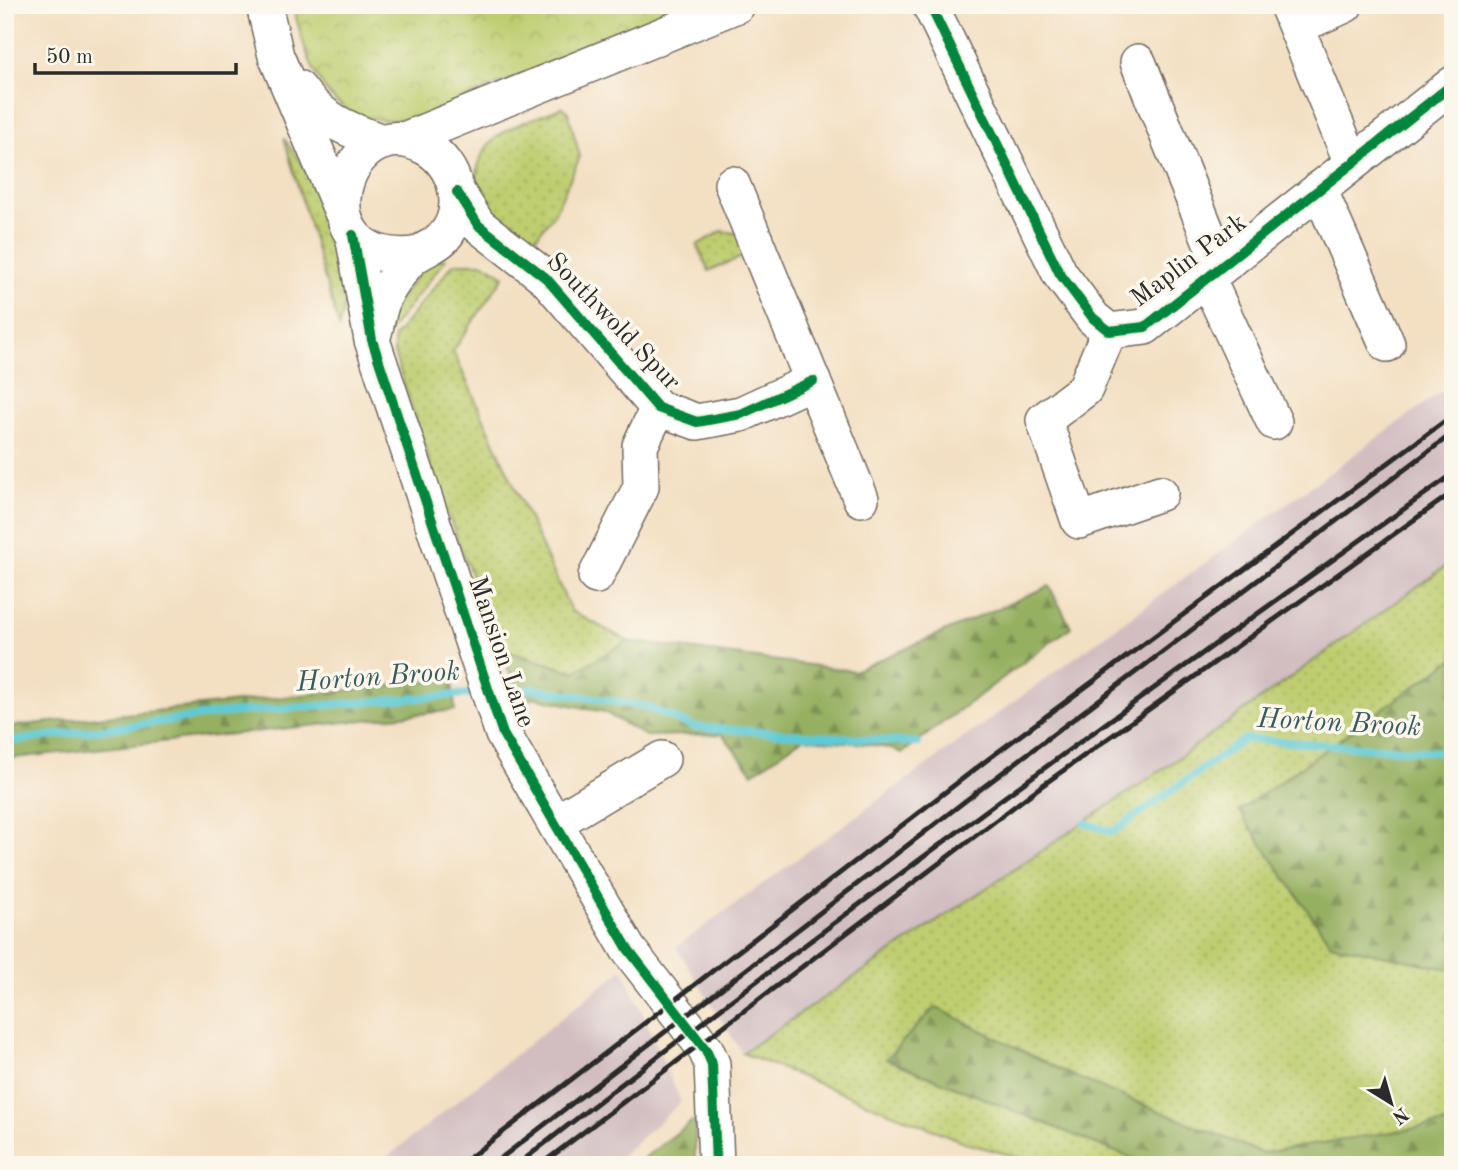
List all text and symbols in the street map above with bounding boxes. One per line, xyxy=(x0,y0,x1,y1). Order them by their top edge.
scale bar xyxy=(35,32,236,76)
text: 50 m xyxy=(46,47,93,68)
street label: Maplin Park xyxy=(1126,209,1252,313)
street label: Southwold Spur xyxy=(541,248,685,396)
street label: Mansion Lane xyxy=(463,573,539,731)
water label: Horton Brook xyxy=(294,658,461,698)
water label: Horton Brook xyxy=(1255,706,1422,742)
north arrow xyxy=(1356,1068,1426,1138)
text: N xyxy=(1388,1103,1411,1127)

